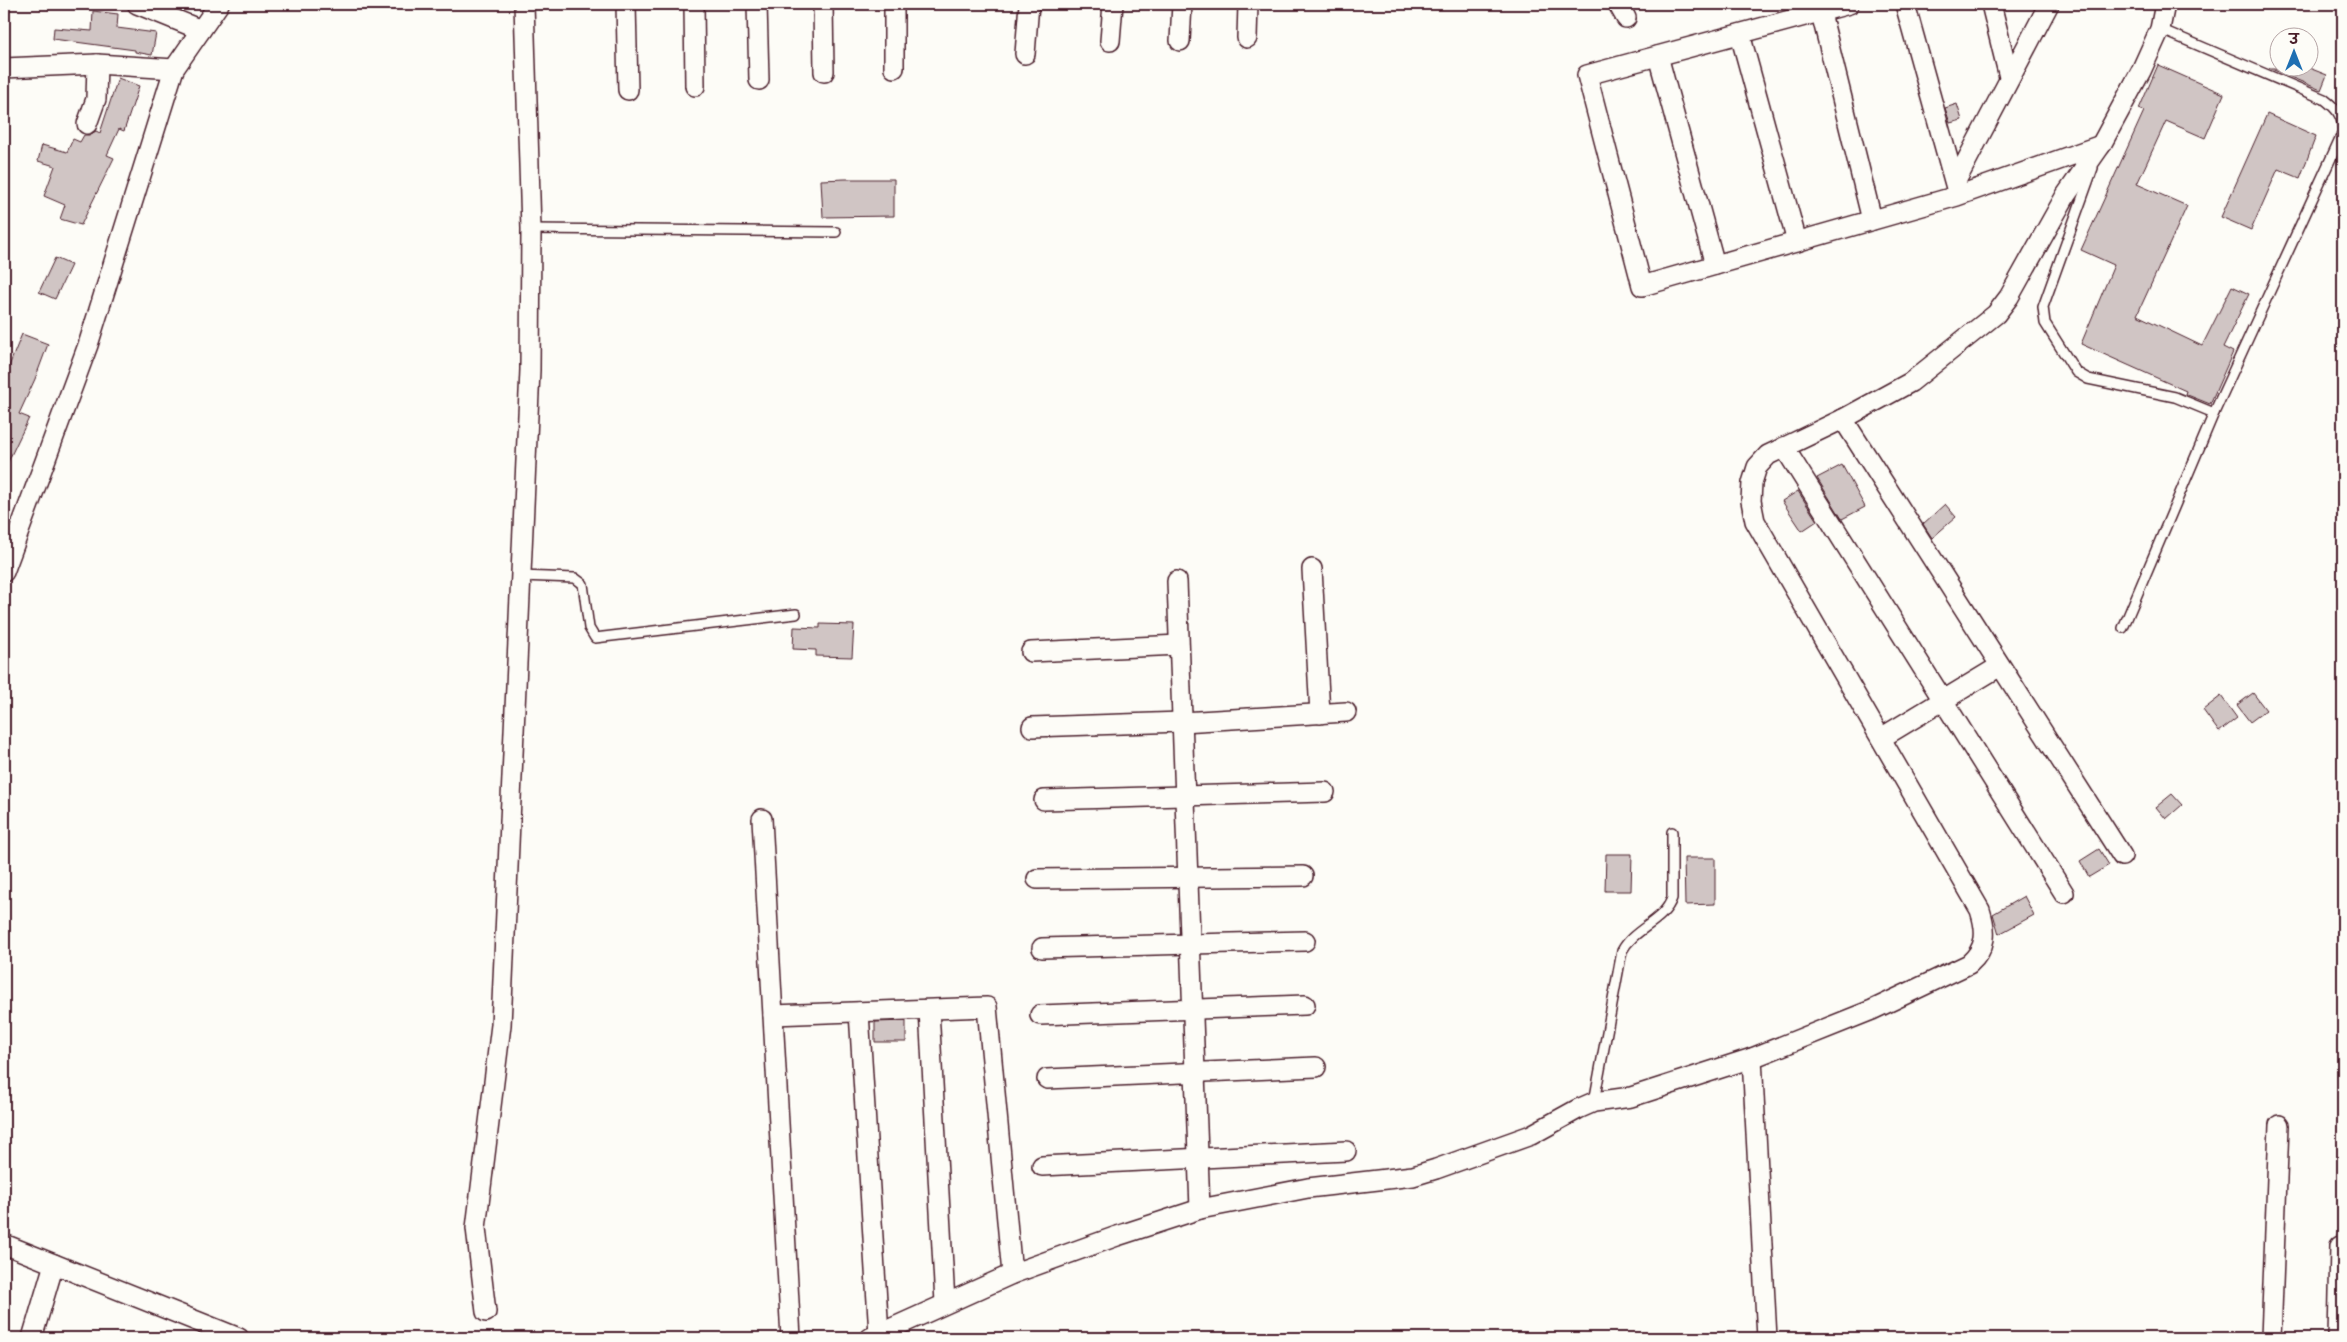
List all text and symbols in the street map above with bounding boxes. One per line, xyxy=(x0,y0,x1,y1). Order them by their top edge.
north arrow xyxy=(2270,28,2320,78)
text: उ xyxy=(2287,31,2300,48)

